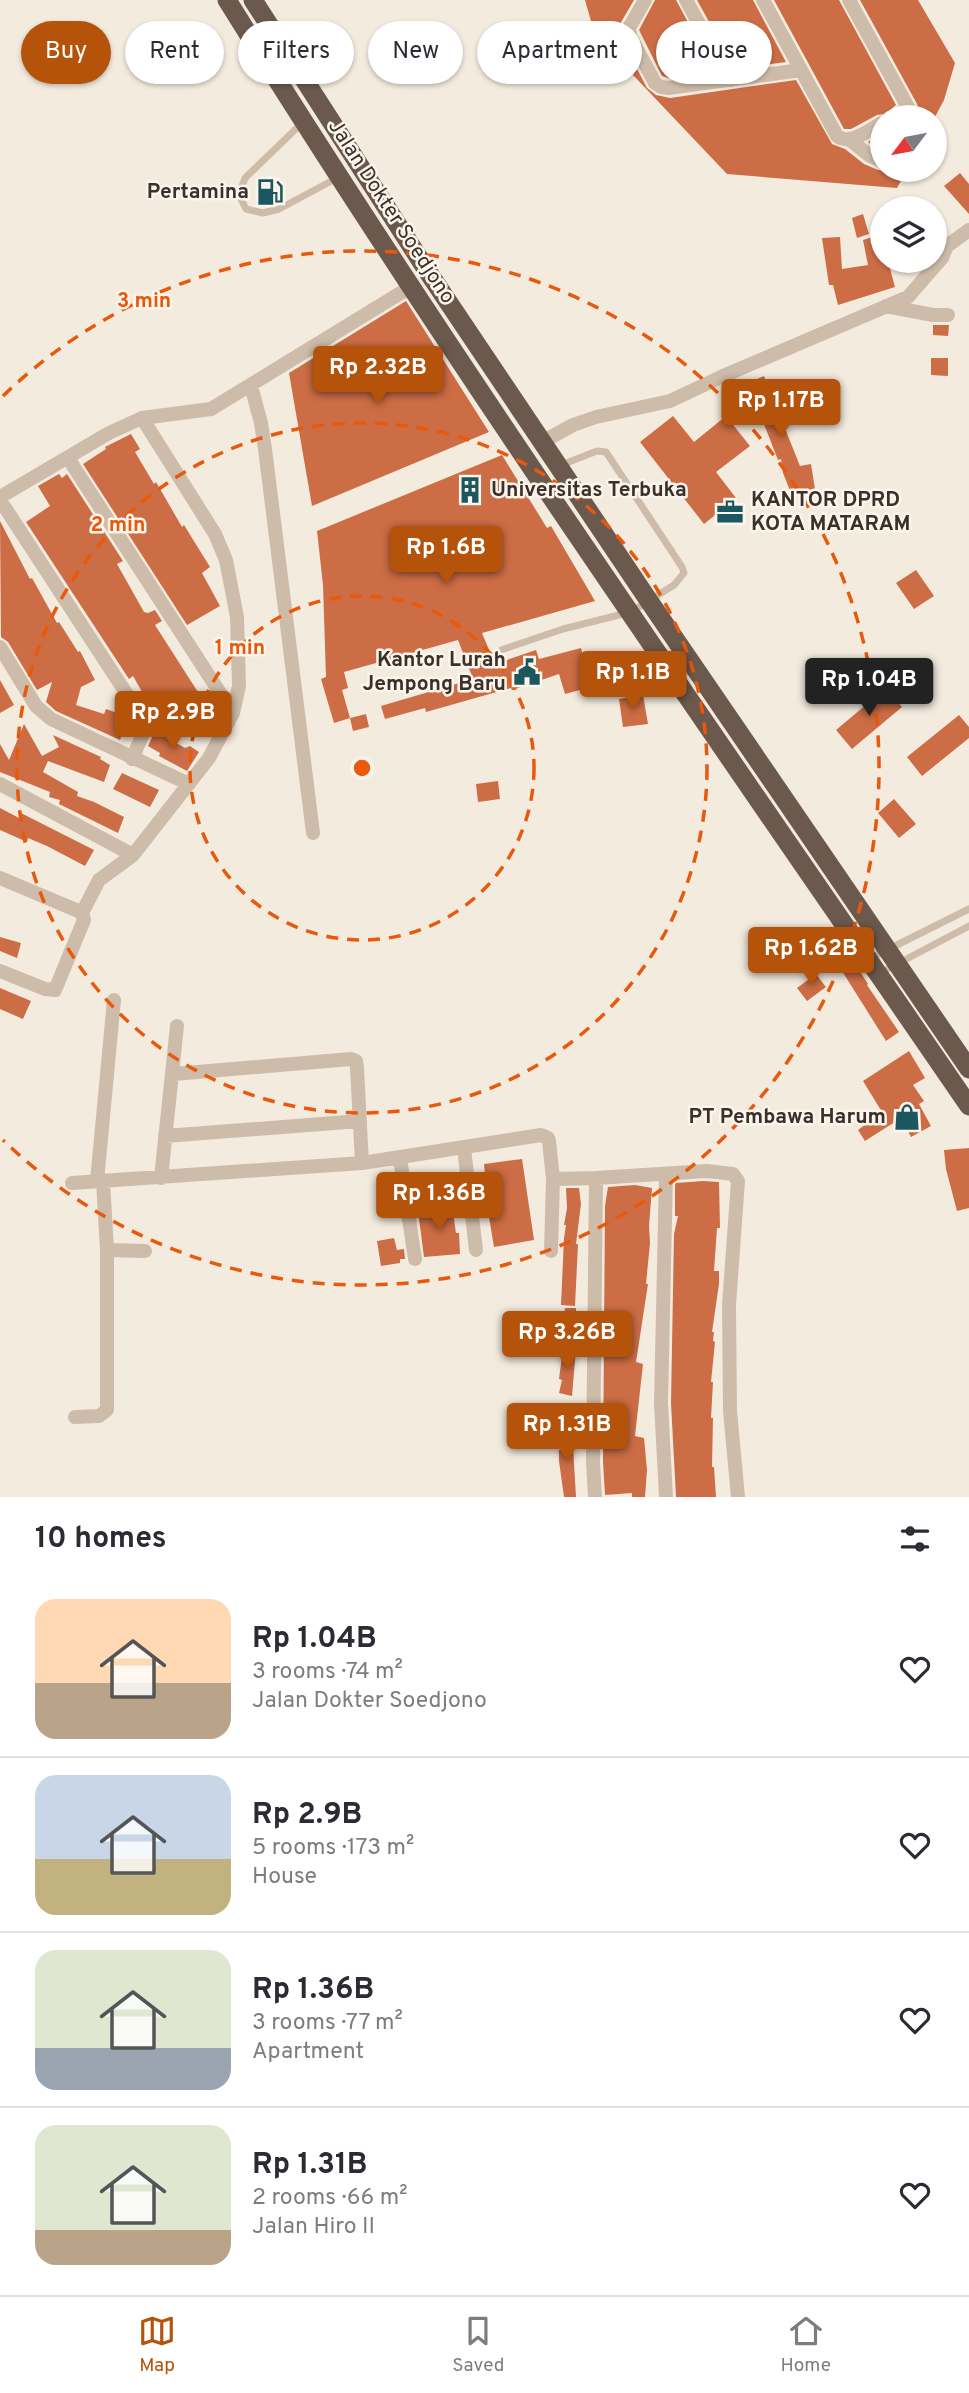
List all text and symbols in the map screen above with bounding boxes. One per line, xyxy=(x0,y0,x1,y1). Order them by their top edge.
chip: Buy xyxy=(21,21,111,84)
chip: Rent xyxy=(125,21,224,84)
chip: Filters xyxy=(238,21,354,84)
chip: New xyxy=(368,21,463,84)
chip: Apartment xyxy=(477,21,642,84)
chip: House xyxy=(656,21,772,84)
north arrow xyxy=(870,105,947,182)
map controls xyxy=(870,105,947,273)
street label: Jalan Dokter Soedjono xyxy=(321,115,461,309)
fuel station icon: Pertamina xyxy=(255,177,285,207)
place label: Pertamina xyxy=(147,179,249,206)
button: layers xyxy=(870,196,947,273)
text: 3 min xyxy=(117,288,171,315)
pin: Rp 2.32B xyxy=(306,346,450,406)
text: Rp 2.32B xyxy=(329,354,427,383)
pin: Rp 1.17B xyxy=(709,380,853,439)
text: Rp 1.17B xyxy=(737,387,825,416)
building icon: Universitas Terbuka xyxy=(455,475,485,505)
place label: Universitas Terbuka xyxy=(491,477,687,504)
place label: KANTOR DPRD KOTA MATARAM xyxy=(751,487,911,538)
office icon: KANTOR DPRD KOTA MATARAM xyxy=(715,497,745,527)
text: 2 min xyxy=(91,512,145,539)
pin: Rp 1.6B xyxy=(381,526,511,586)
text: Rp 1.6B xyxy=(406,534,486,563)
text: 1 min xyxy=(215,635,265,662)
place label: Kantor Lurah Jempong Baru xyxy=(362,647,506,698)
pin: Rp 1.1B xyxy=(568,652,698,711)
public building icon: Kantor Lurah Jempong Baru xyxy=(512,657,542,687)
pin: Rp 1.04B xyxy=(797,658,941,718)
text: Rp 1.1B xyxy=(596,659,670,688)
text: Rp 1.04B xyxy=(821,666,917,695)
pin: Rp 2.9B xyxy=(108,692,238,751)
text: Rp 2.9B xyxy=(131,699,215,728)
centre of rings xyxy=(350,756,374,780)
pin: Rp 1.62B xyxy=(739,928,883,987)
text: Rp 1.62B xyxy=(764,935,858,964)
shop icon: PT Pembawa Harum xyxy=(892,1102,922,1132)
place label: PT Pembawa Harum xyxy=(689,1104,886,1131)
pin: Rp 1.36B xyxy=(367,1172,511,1232)
text: Rp 1.36B xyxy=(392,1180,486,1209)
pin: Rp 3.26B xyxy=(495,1312,639,1371)
text: Rp 3.26B xyxy=(518,1319,616,1348)
pin: Rp 1.31B xyxy=(495,1404,639,1463)
text: Rp 1.31B xyxy=(523,1411,611,1440)
icon: filters xyxy=(896,1520,934,1558)
text: 10 homes xyxy=(35,1521,166,1558)
text: Rp 1.04B xyxy=(252,1621,377,1658)
icon: home xyxy=(91,1627,175,1711)
icon: heart xyxy=(896,1650,934,1688)
text: 3 rooms · 74 m² xyxy=(252,1658,403,1687)
text: Jalan Dokter Soedjono xyxy=(252,1687,487,1716)
text: Rp 2.9B xyxy=(252,1797,362,1834)
icon: home xyxy=(91,1803,175,1887)
icon: heart xyxy=(896,1826,934,1864)
text: 5 rooms · 173 m² xyxy=(252,1834,414,1863)
text: House xyxy=(252,1863,317,1892)
text: Rp 1.36B xyxy=(252,1972,374,2009)
icon: home xyxy=(91,1978,175,2062)
icon: heart xyxy=(896,2001,934,2039)
text: 3 rooms · 77 m² xyxy=(252,2009,403,2038)
text: Apartment xyxy=(252,2038,364,2067)
text: Rp 1.31B xyxy=(252,2147,368,2184)
icon: home xyxy=(91,2153,175,2237)
icon: heart xyxy=(896,2176,934,2214)
text: 2 rooms · 66 m² xyxy=(252,2184,408,2213)
text: Jalan Hiro II xyxy=(252,2213,375,2242)
tab: Map xyxy=(138,2312,176,2378)
tab: Saved xyxy=(452,2312,504,2378)
tab: Home xyxy=(780,2312,831,2378)

